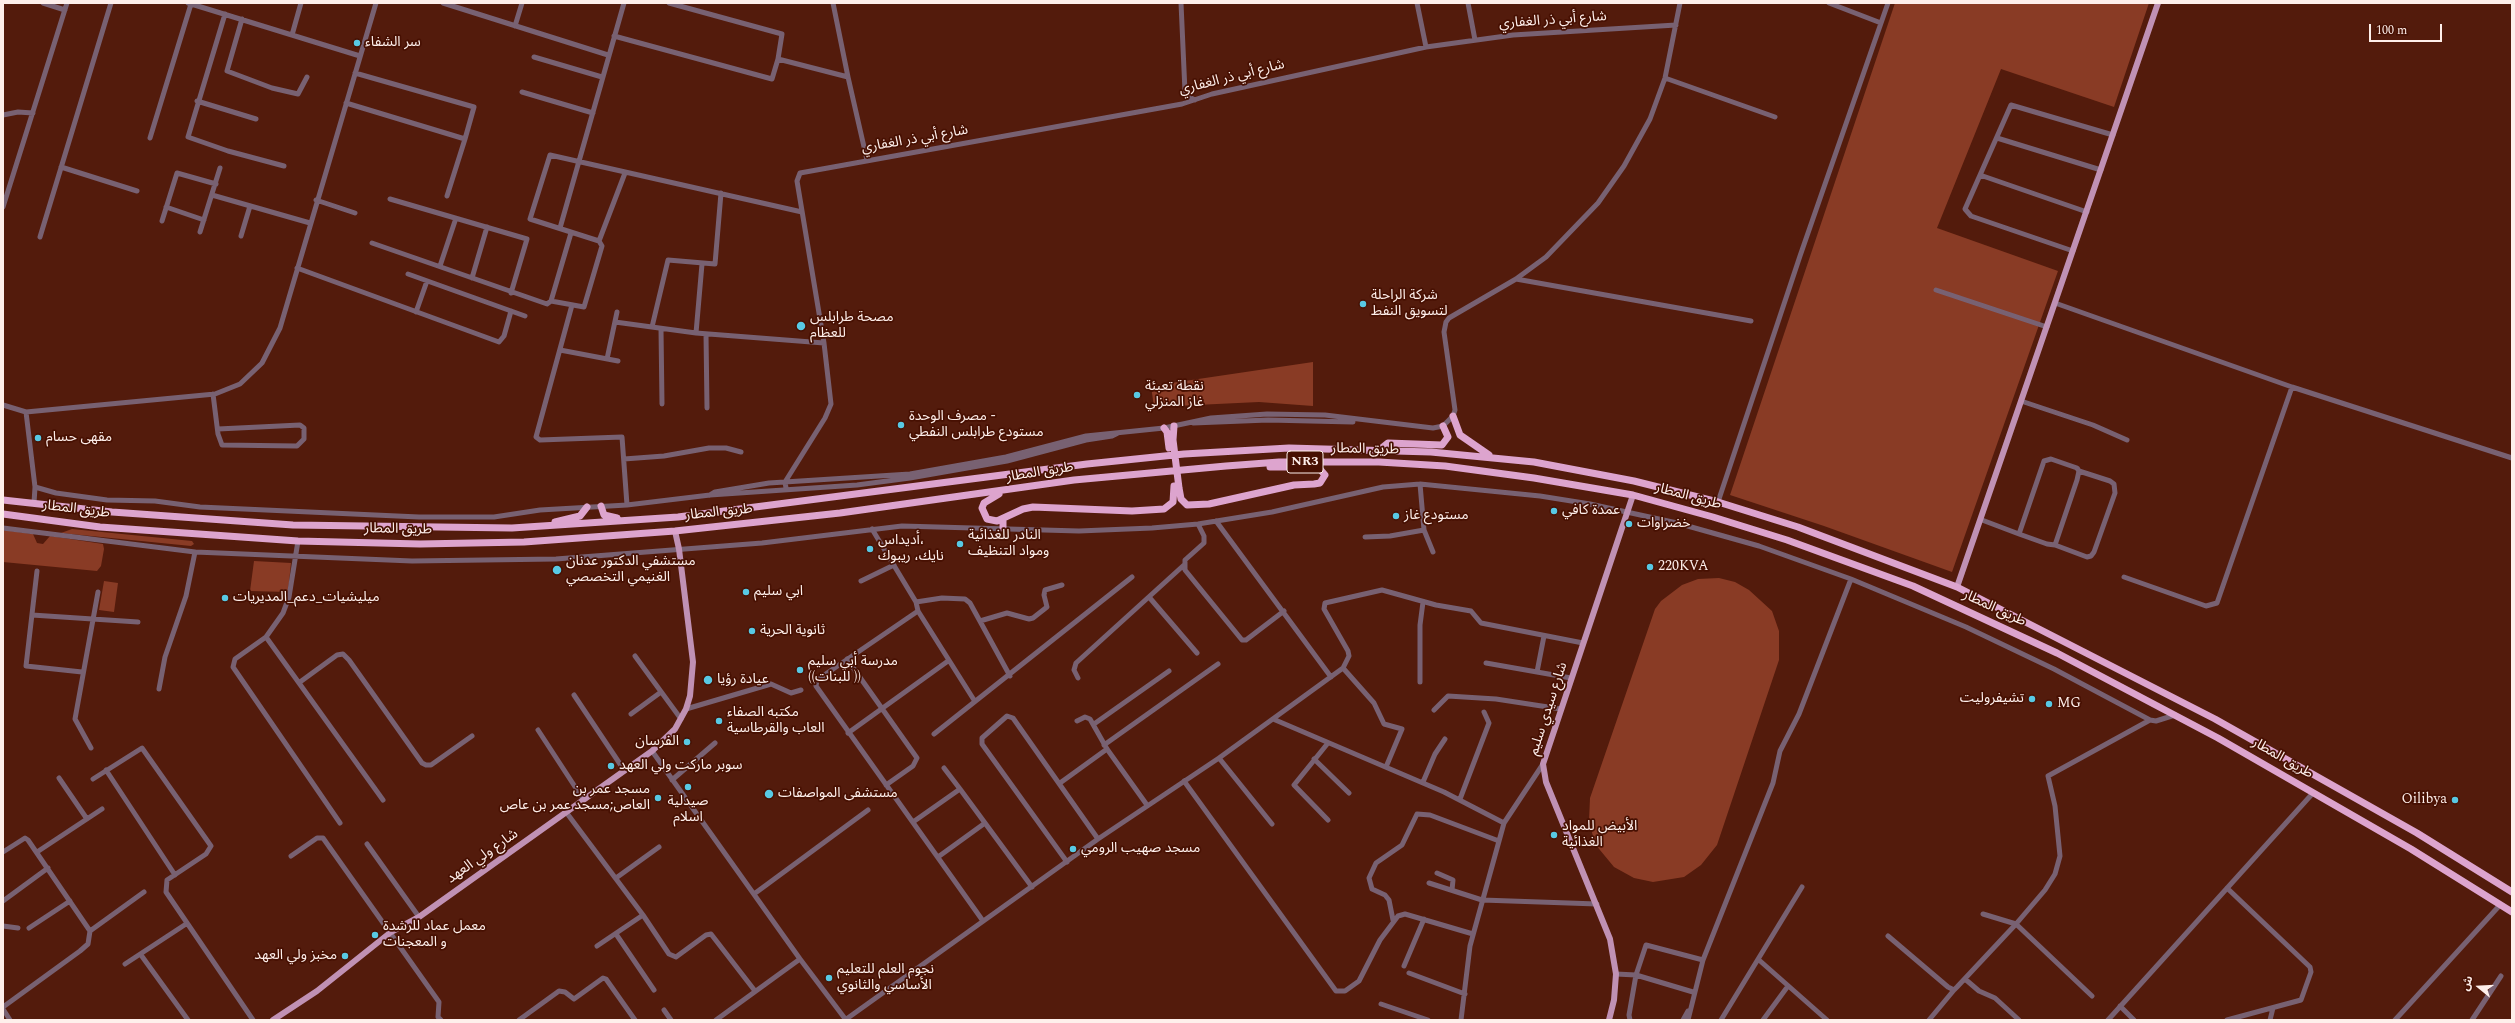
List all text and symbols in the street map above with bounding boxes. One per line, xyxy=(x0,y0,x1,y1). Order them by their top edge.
street label: شارع أبي ذر الغفاري xyxy=(1499,9,1607,33)
scale bar xyxy=(2371,16,2444,42)
text: 100 m xyxy=(2376,21,2407,40)
place label: سر الشفاء xyxy=(365,35,421,51)
marker: سر الشفاء xyxy=(352,38,362,48)
street label: شارع أبي ذر الغفاري xyxy=(1178,57,1286,99)
street label: شارع أبي ذر الغفاري xyxy=(860,122,970,158)
place label: شركة الراحلة لتسويق النفط xyxy=(1371,288,1448,320)
marker: شركة الراحلة لتسويق النفط xyxy=(1358,299,1368,309)
place label: مصحة طرابلس للعظام xyxy=(810,310,894,342)
marker: مصحة طرابلس للعظام xyxy=(795,320,807,332)
place label: نقطة تعبئة غاز المنزلي xyxy=(1145,379,1204,412)
marker: نقطة تعبئة غاز المنزلي xyxy=(1132,390,1142,400)
place label: مصرف الوحدة - مستودع طرابلس النفطي xyxy=(909,409,1044,442)
marker: مصرف الوحدة - مستودع طرابلس النفطي xyxy=(896,420,906,430)
place label: مقهى حسام xyxy=(46,430,112,446)
marker: مقهى حسام xyxy=(33,433,43,443)
street label: طريق المطار xyxy=(1331,441,1399,459)
road number: NR3 xyxy=(1287,451,1323,473)
street label: طريق المطار xyxy=(1005,459,1075,487)
street label: طريق المطار xyxy=(1653,480,1723,514)
street label: طريق المطار xyxy=(41,498,111,522)
street label: طريق المطار xyxy=(684,501,754,525)
place label: عمدة كافي xyxy=(1562,503,1620,519)
marker: عمدة كافي xyxy=(1549,506,1559,516)
place label: مستودع غاز xyxy=(1404,508,1469,524)
marker: مستودع غاز xyxy=(1391,511,1401,521)
place label: خضراوات xyxy=(1637,516,1691,532)
marker: خضراوات xyxy=(1624,519,1634,529)
street label: طريق المطار xyxy=(364,521,432,539)
place label: النادر للغذائية ومواد التنظيف xyxy=(968,528,1049,560)
place label: أديداس، نايك، ريبوك xyxy=(878,533,944,566)
marker: النادر للغذائية ومواد التنظيف xyxy=(955,539,965,549)
marker: أديداس، نايك، ريبوك xyxy=(865,544,875,554)
place label: مستشفي الدكتور عدنان الغنيمي التخصصي xyxy=(566,554,696,586)
place label: 220KVA xyxy=(1658,559,1708,575)
marker: 220KVA xyxy=(1645,562,1655,572)
marker: مستشفي الدكتور عدنان الغنيمي التخصصي xyxy=(551,564,563,576)
place label: ابي سليم xyxy=(754,584,803,600)
marker: ابي سليم xyxy=(741,587,751,597)
street label: طريق المطار xyxy=(1960,587,2028,631)
place label: ميليشيات_دعم_المديريات xyxy=(233,590,380,606)
marker: ميليشيات_دعم_المديريات xyxy=(220,593,230,603)
place label: ثانوية الحرية xyxy=(760,623,825,639)
marker: ثانوية الحرية xyxy=(747,626,757,636)
place label: مدرسة أبي سليم ((للبنات )) xyxy=(808,654,898,686)
street label: شارع سيدي سليم xyxy=(1526,660,1572,758)
marker: مدرسة أبي سليم ((للبنات )) xyxy=(795,665,805,675)
place label: عيادة رؤيا xyxy=(717,672,769,688)
marker: عيادة رؤيا xyxy=(702,674,714,686)
place label: تشيفروليت xyxy=(1960,691,2024,707)
marker: تشيفروليت xyxy=(2027,694,2037,704)
place label: MG xyxy=(2057,696,2081,712)
marker: MG xyxy=(2044,699,2054,709)
place label: مكتبه الصفاء العاب والقرطاسية xyxy=(727,705,825,738)
marker: مكتبه الصفاء العاب والقرطاسية xyxy=(714,716,724,726)
place label: الفرسان xyxy=(635,734,679,750)
street label: طريق المطار xyxy=(2248,735,2316,783)
marker: الفرسان xyxy=(682,737,692,747)
place label: سوبر ماركت ولي العهد xyxy=(619,758,742,774)
marker: سوبر ماركت ولي العهد xyxy=(606,761,616,771)
place label: مسجد عمر بن العاص;مسجد عمر بن عاص xyxy=(500,782,650,814)
marker: صيدلية اسلام xyxy=(683,782,693,792)
place label: مستشفى المواصفات xyxy=(778,786,898,802)
marker: مستشفى المواصفات xyxy=(763,788,775,800)
place label: Oilibya xyxy=(2401,792,2447,808)
marker: مسجد عمر بن العاص;مسجد عمر بن عاص xyxy=(653,793,663,803)
place label: صيدلية اسلام xyxy=(668,794,708,826)
marker: Oilibya xyxy=(2450,795,2460,805)
place label: الأبيض للمواد الغذائية xyxy=(1562,819,1637,852)
street label: شارع ولي العهد xyxy=(444,826,522,888)
marker: الأبيض للمواد الغذائية xyxy=(1549,830,1559,840)
place label: مسجد صهيب الرومي xyxy=(1081,841,1200,857)
marker: مسجد صهيب الرومي xyxy=(1068,844,1078,854)
place label: معمل عماد للرشدة و المعجنات xyxy=(383,919,486,952)
marker: معمل عماد للرشدة و المعجنات xyxy=(370,930,380,940)
place label: مخبز ولي العهد xyxy=(254,948,337,964)
marker: مخبز ولي العهد xyxy=(340,951,350,961)
place label: نجوم العلم للتعليم الأساسي والثانوي xyxy=(837,962,934,994)
north arrow xyxy=(2459,967,2499,1007)
marker: نجوم العلم للتعليم الأساسي والثانوي xyxy=(824,973,834,983)
text: ش xyxy=(2457,973,2478,993)

